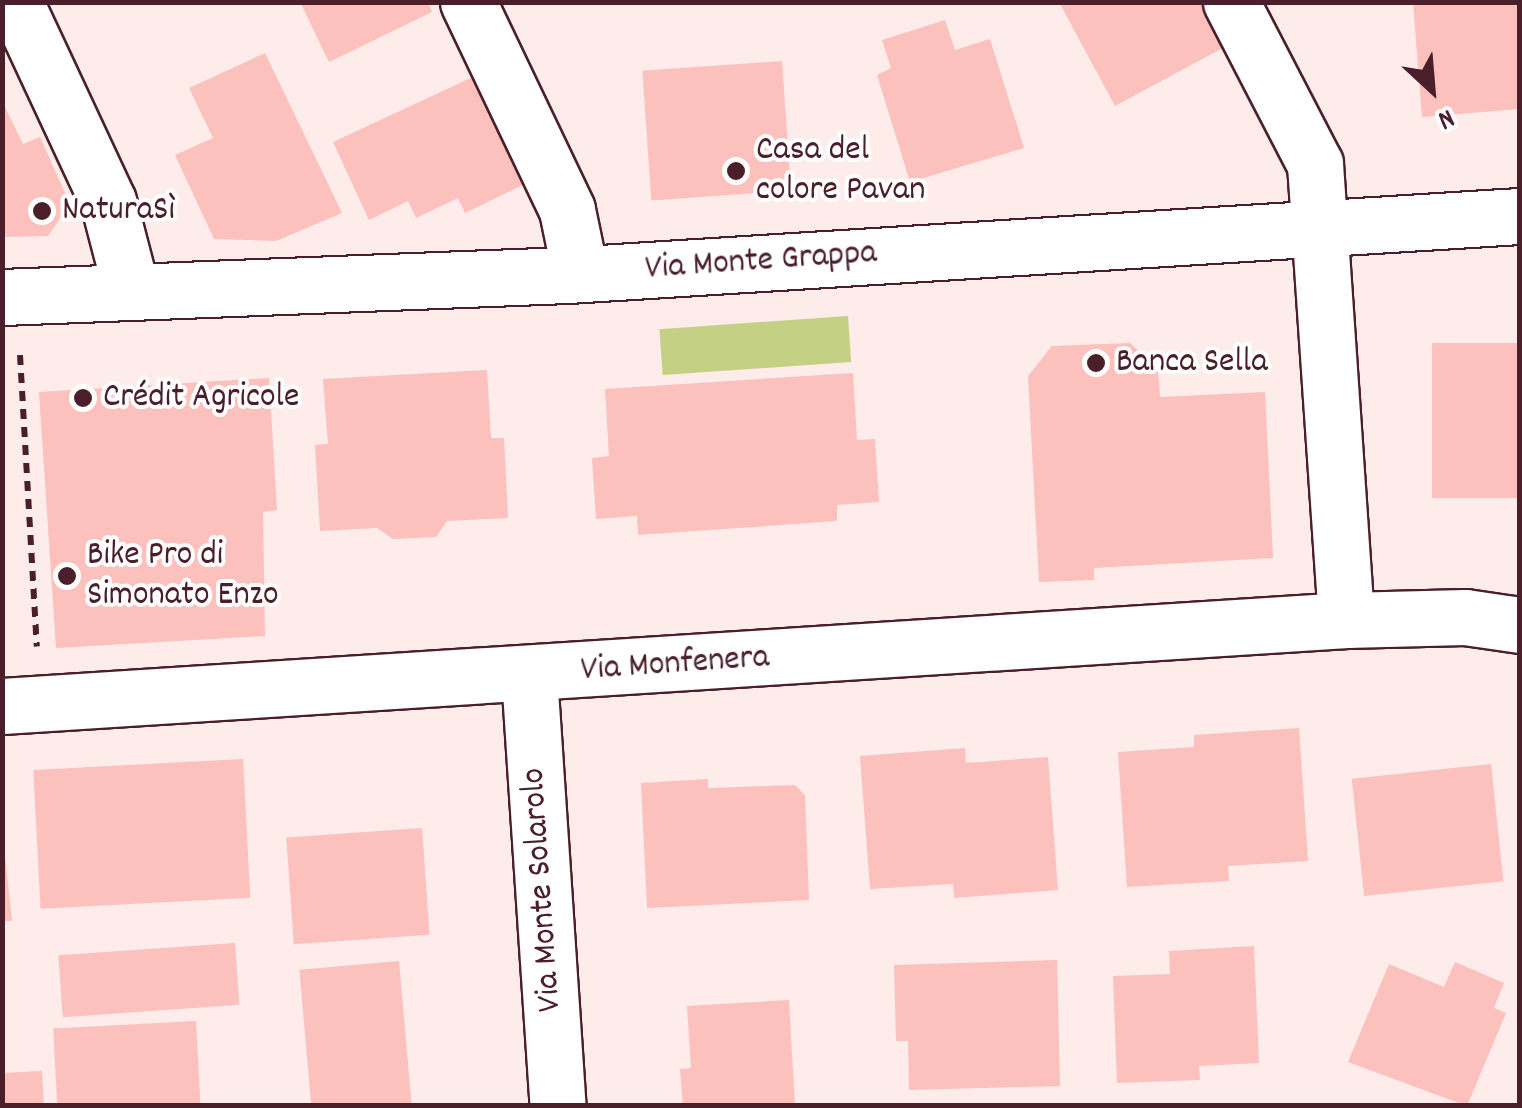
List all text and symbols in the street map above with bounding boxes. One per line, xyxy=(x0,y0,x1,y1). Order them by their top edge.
north arrow xyxy=(1382,40,1482,140)
text: N xyxy=(1430,96,1460,138)
place label: Casa del colore Pavan xyxy=(756,130,925,212)
marker: Casa del colore Pavan xyxy=(725,160,747,182)
place label: NaturaSì xyxy=(62,190,175,232)
marker: NaturaSì xyxy=(31,200,53,222)
street label: Via Monte Grappa xyxy=(644,233,878,291)
place label: Banca Sella xyxy=(1116,342,1268,384)
marker: Banca Sella xyxy=(1085,352,1107,374)
place label: Crédit Agricole xyxy=(103,377,299,419)
marker: Crédit Agricole xyxy=(72,387,94,409)
place label: Bike Pro di Simonato Enzo xyxy=(87,535,278,617)
marker: Bike Pro di Simonato Enzo xyxy=(56,565,78,587)
street label: Via Monfenera xyxy=(579,637,771,693)
street label: Via Monte Solarolo xyxy=(514,767,572,1013)

